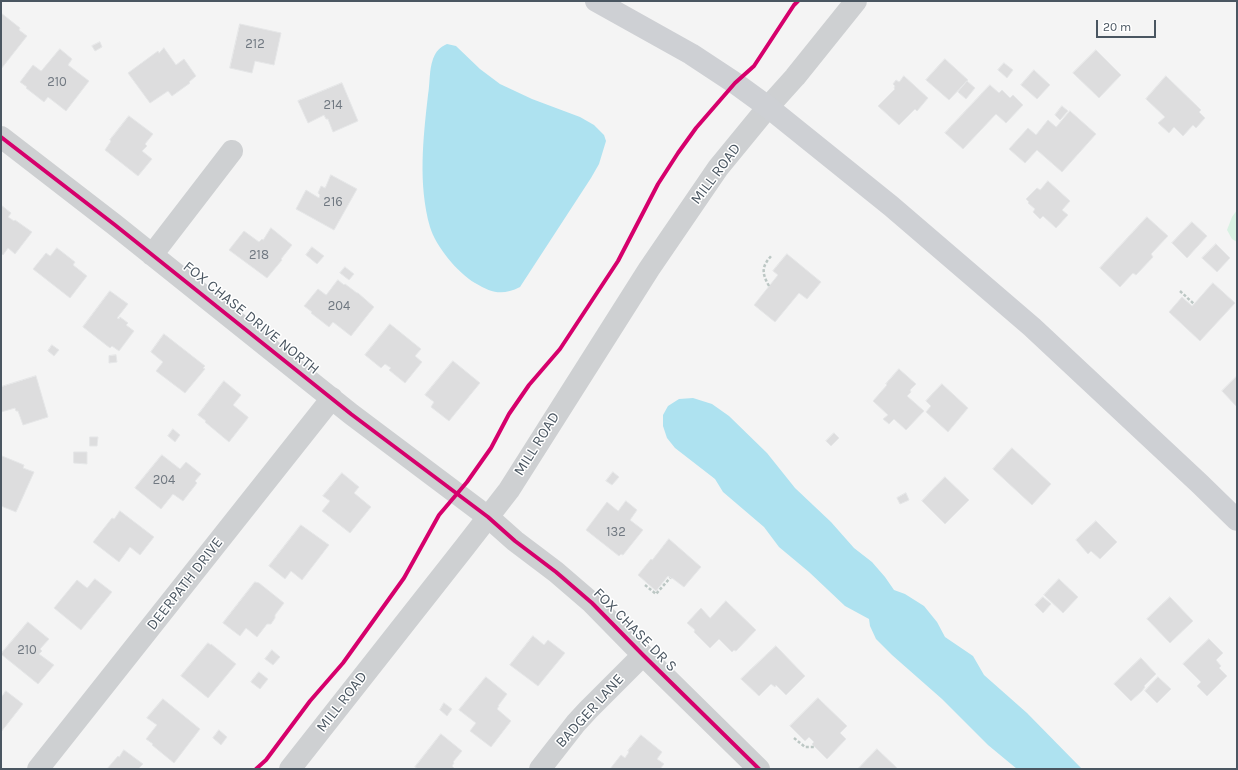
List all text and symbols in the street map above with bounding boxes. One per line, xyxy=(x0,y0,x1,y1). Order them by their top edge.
scale bar xyxy=(1098,12,1158,38)
text: 20 m xyxy=(1103,20,1131,34)
house number: 212 xyxy=(245,36,265,52)
house number: 210 xyxy=(47,74,67,90)
house number: 214 xyxy=(323,97,343,113)
street label: MILL ROAD xyxy=(687,140,745,208)
house number: 216 xyxy=(323,194,343,210)
house number: 218 xyxy=(249,247,269,263)
street label: FOX CHASE DRIVE NORTH xyxy=(179,258,323,378)
house number: 204 xyxy=(328,298,350,314)
street label: MILL ROAD xyxy=(510,409,564,479)
house number: 204 xyxy=(153,472,175,488)
house number: 132 xyxy=(606,524,626,540)
street label: DEERPATH DRIVE xyxy=(143,534,227,634)
street label: FOX CHASE DR S xyxy=(589,584,681,676)
house number: 210 xyxy=(17,642,37,658)
street label: MILL ROAD xyxy=(313,668,371,736)
street label: BADGER LANE xyxy=(552,670,628,752)

